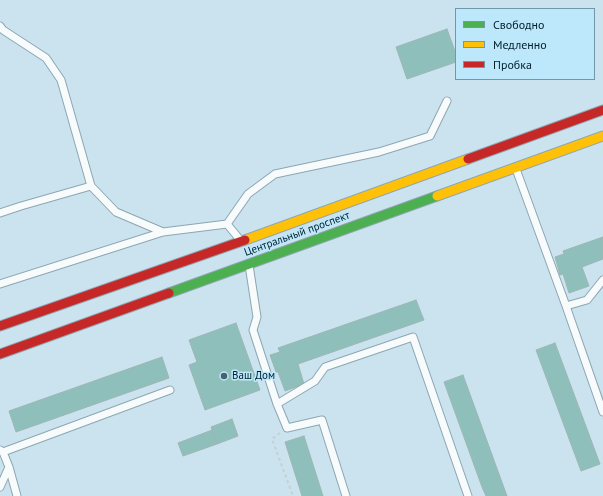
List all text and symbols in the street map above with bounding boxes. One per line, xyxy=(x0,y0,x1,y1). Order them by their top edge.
legend xyxy=(455,8,595,80)
text: Свободно xyxy=(493,17,544,32)
text: Медленно xyxy=(493,37,547,52)
text: Пробка xyxy=(493,57,532,72)
street label: Центральный проспект xyxy=(242,209,352,259)
place label: Ваш Дом xyxy=(232,369,275,383)
marker: Ваш Дом xyxy=(219,371,229,381)

